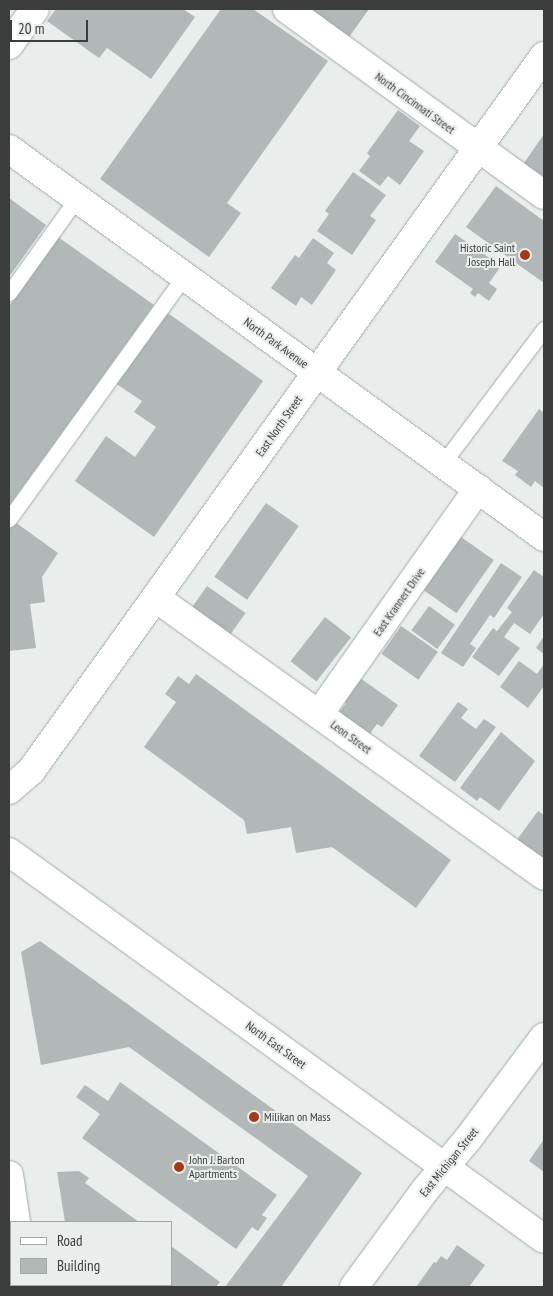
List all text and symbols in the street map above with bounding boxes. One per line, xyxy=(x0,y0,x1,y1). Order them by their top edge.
scale bar xyxy=(12,10,90,42)
text: 20 m xyxy=(18,19,44,38)
street label: North Cincinnati Street xyxy=(372,69,458,137)
place label: Historic Saint Joseph Hall xyxy=(460,241,515,269)
marker: Historic Saint Joseph Hall xyxy=(519,249,531,261)
street label: North Park Avenue xyxy=(241,315,311,371)
street label: East North Street xyxy=(253,393,305,459)
street label: East Krannert Drive xyxy=(370,565,428,639)
street label: Leon Street xyxy=(328,717,374,757)
street label: North East Street xyxy=(243,1018,309,1072)
place label: Milikan on Mass xyxy=(264,1110,330,1124)
marker: Milikan on Mass xyxy=(248,1111,260,1123)
street label: East Michigan Street xyxy=(417,1124,481,1200)
place label: John J. Barton Apartments xyxy=(189,1153,245,1181)
marker: John J. Barton Apartments xyxy=(173,1161,185,1173)
legend xyxy=(10,1221,172,1286)
text: Road xyxy=(57,1231,83,1250)
text: Building xyxy=(57,1256,100,1275)

